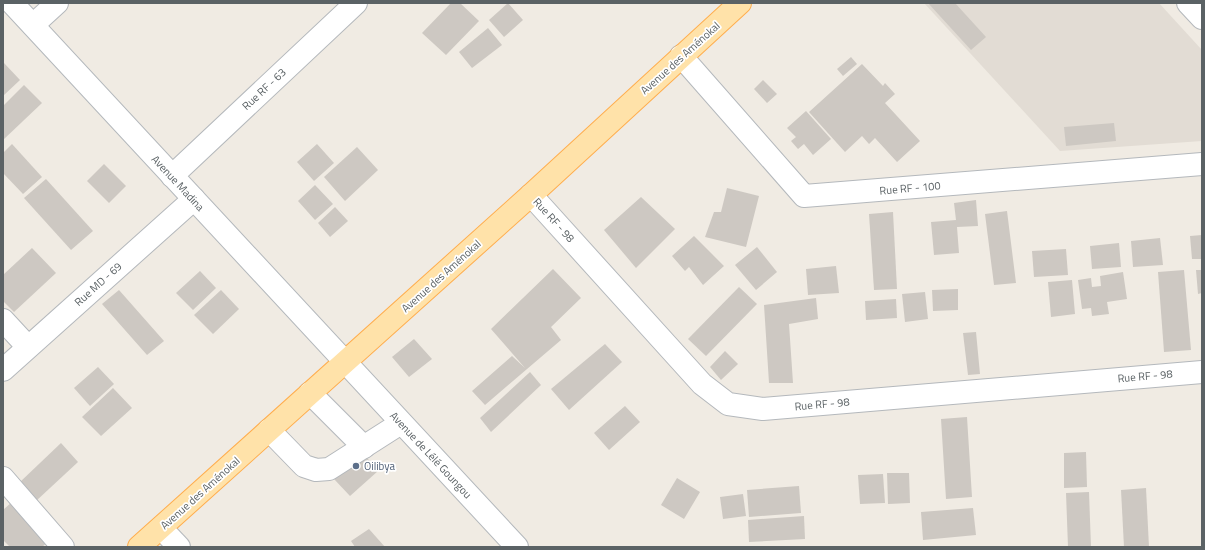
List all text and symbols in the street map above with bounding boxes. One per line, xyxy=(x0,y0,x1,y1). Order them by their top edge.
street label: Avenue des Aménokal xyxy=(637,18,723,98)
street label: Rue RF - 63 xyxy=(238,64,290,114)
street label: Avenue Madina xyxy=(148,151,208,215)
street label: Rue RF - 100 xyxy=(879,177,941,199)
street label: Rue RF - 98 xyxy=(530,194,578,246)
street label: Avenue des Aménokal xyxy=(398,236,484,316)
street label: Rue MD - 69 xyxy=(71,258,125,310)
street label: Rue RF - 98 xyxy=(1117,366,1173,386)
street label: Rue RF - 98 xyxy=(794,394,850,414)
street label: Avenue de Lélé Goungou xyxy=(386,408,476,502)
street label: Avenue des Aménokal xyxy=(157,453,243,533)
place label: Oilibya xyxy=(364,458,396,474)
marker: Oilibya xyxy=(351,461,361,471)

